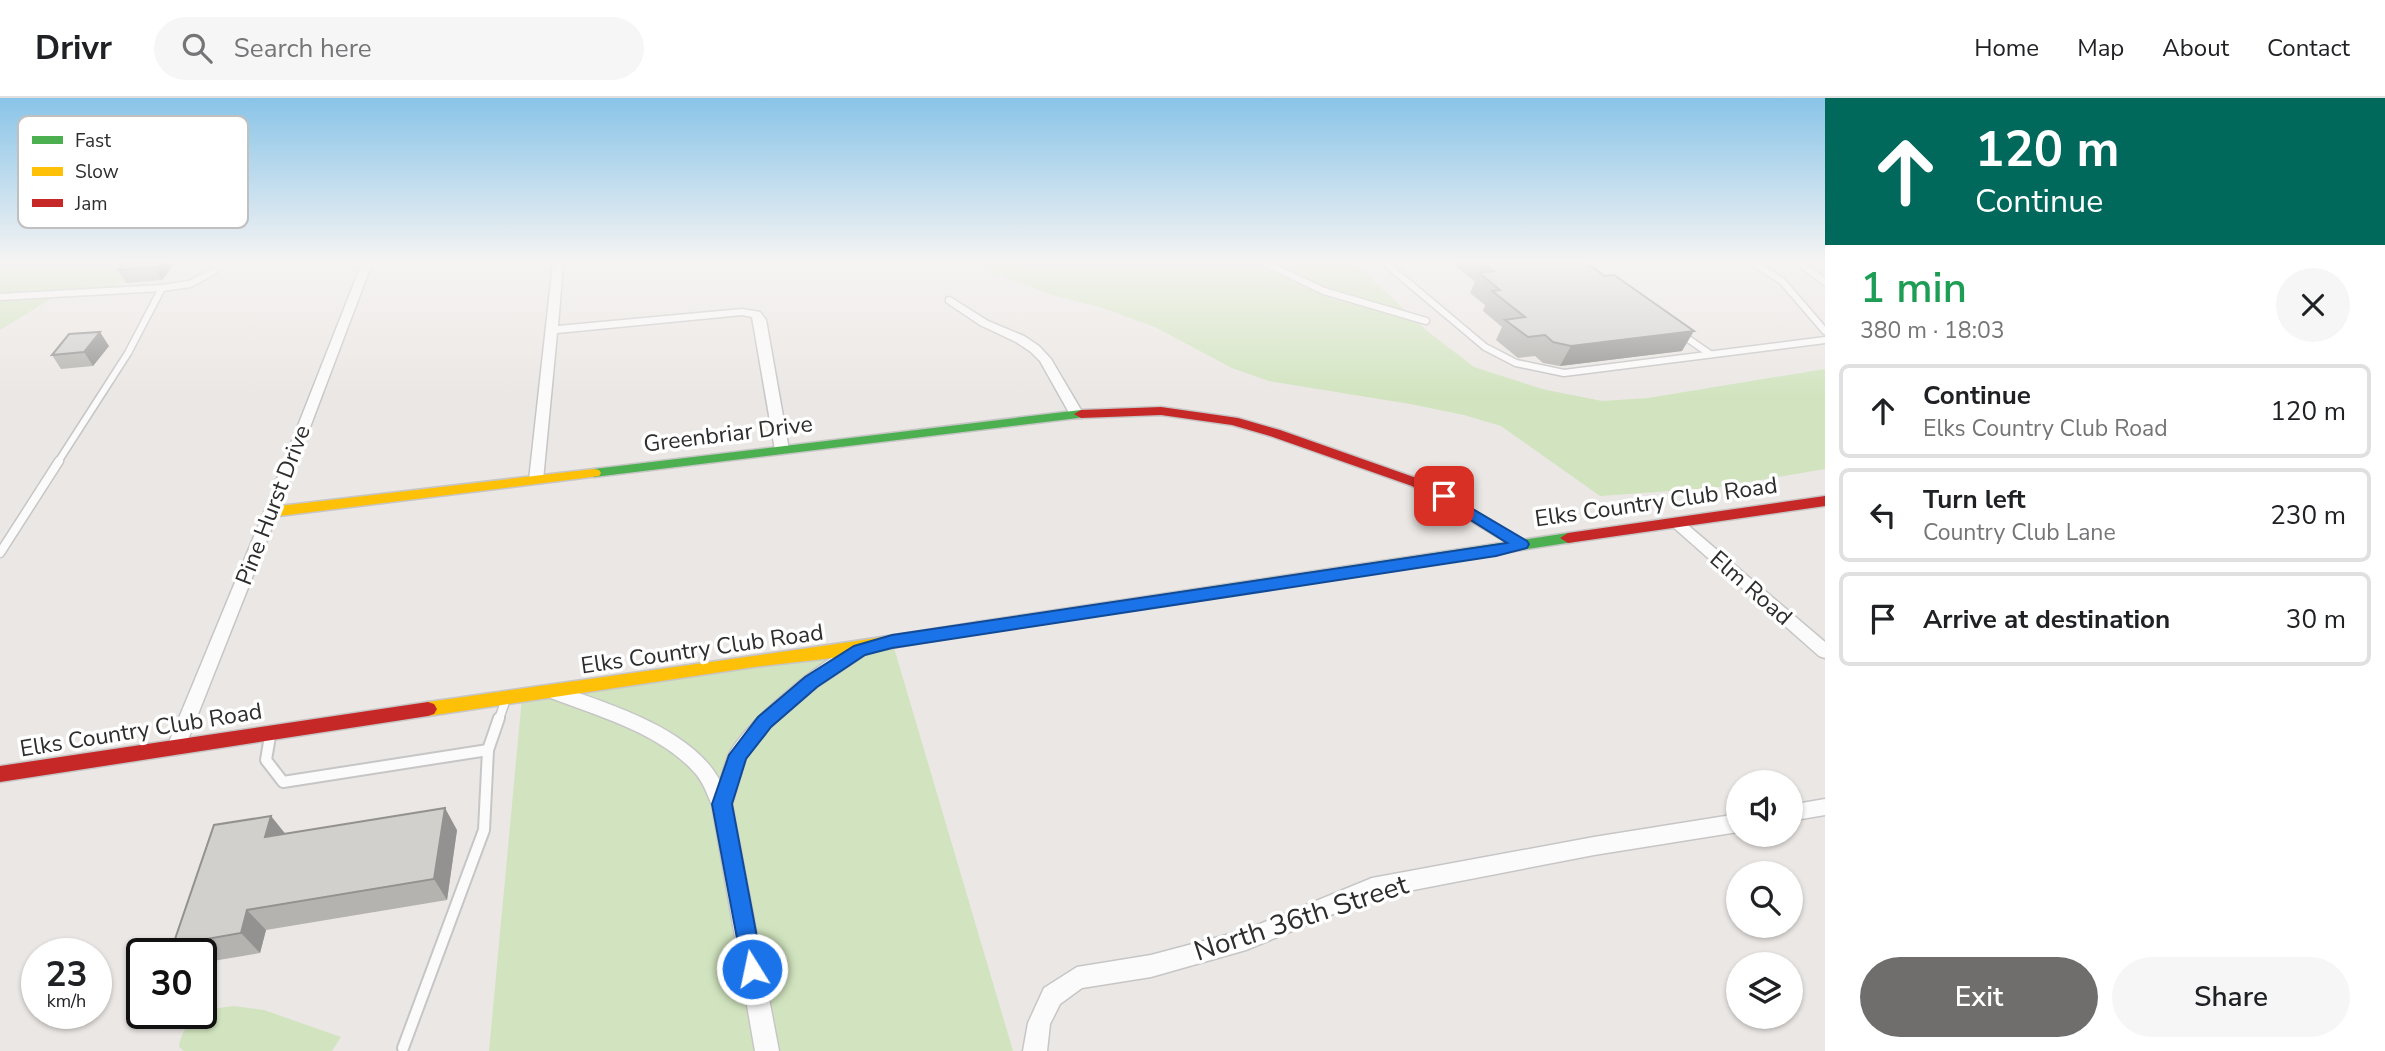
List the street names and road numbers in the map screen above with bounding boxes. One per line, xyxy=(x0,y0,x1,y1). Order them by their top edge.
street label: Greenbriar Drive xyxy=(642,408,814,460)
street label: Pine Hurst Drive xyxy=(228,421,318,589)
street label: Elks Country Club Road xyxy=(1533,470,1779,534)
street label: Elm Road xyxy=(1703,544,1799,632)
street label: Elks Country Club Road xyxy=(579,617,825,681)
street label: Elks Country Club Road xyxy=(18,696,264,764)
street label: North 36th Street xyxy=(1189,865,1413,971)

